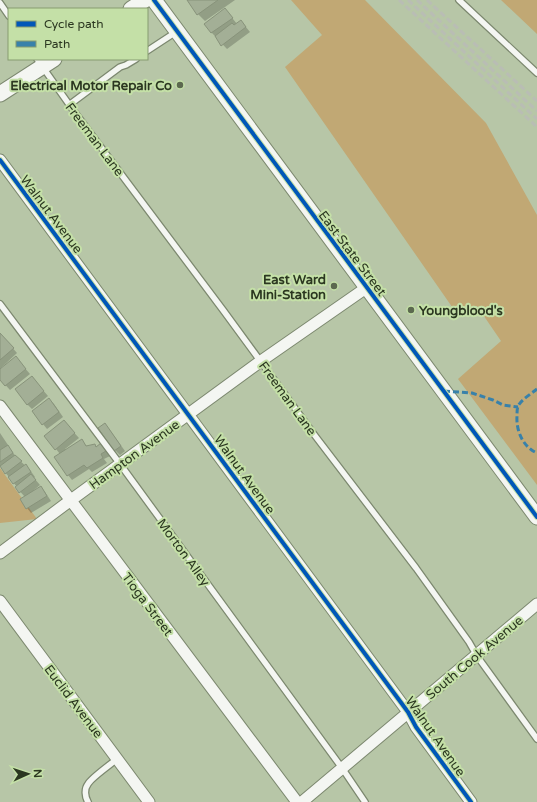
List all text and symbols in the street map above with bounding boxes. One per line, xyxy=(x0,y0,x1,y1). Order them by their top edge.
legend xyxy=(8,8,148,60)
text: Cycle path xyxy=(44,17,103,31)
text: Path xyxy=(44,37,70,51)
place label: Electrical Motor Repair Co xyxy=(10,78,172,94)
marker: Electrical Motor Repair Co xyxy=(175,80,185,90)
street label: Freeman Lane xyxy=(61,100,127,179)
street label: Walnut Avenue xyxy=(17,172,86,257)
street label: East State Street xyxy=(315,208,389,299)
place label: East Ward Mini-Station xyxy=(250,272,326,303)
marker: East Ward Mini-Station xyxy=(329,281,339,291)
place label: Youngblood's xyxy=(419,303,503,319)
marker: Youngblood's xyxy=(406,305,416,315)
street label: Freeman Lane xyxy=(255,358,319,439)
street label: Hampton Avenue xyxy=(86,417,183,493)
street label: Walnut Avenue xyxy=(210,432,278,517)
street label: Morton Alley xyxy=(153,516,213,590)
street label: Tioga Street xyxy=(118,570,176,639)
street label: South Cook Avenue xyxy=(423,613,526,703)
street label: Euclid Avenue xyxy=(40,662,106,741)
street label: Walnut Avenue xyxy=(402,694,469,780)
north arrow xyxy=(8,754,48,794)
text: N xyxy=(31,769,44,778)

